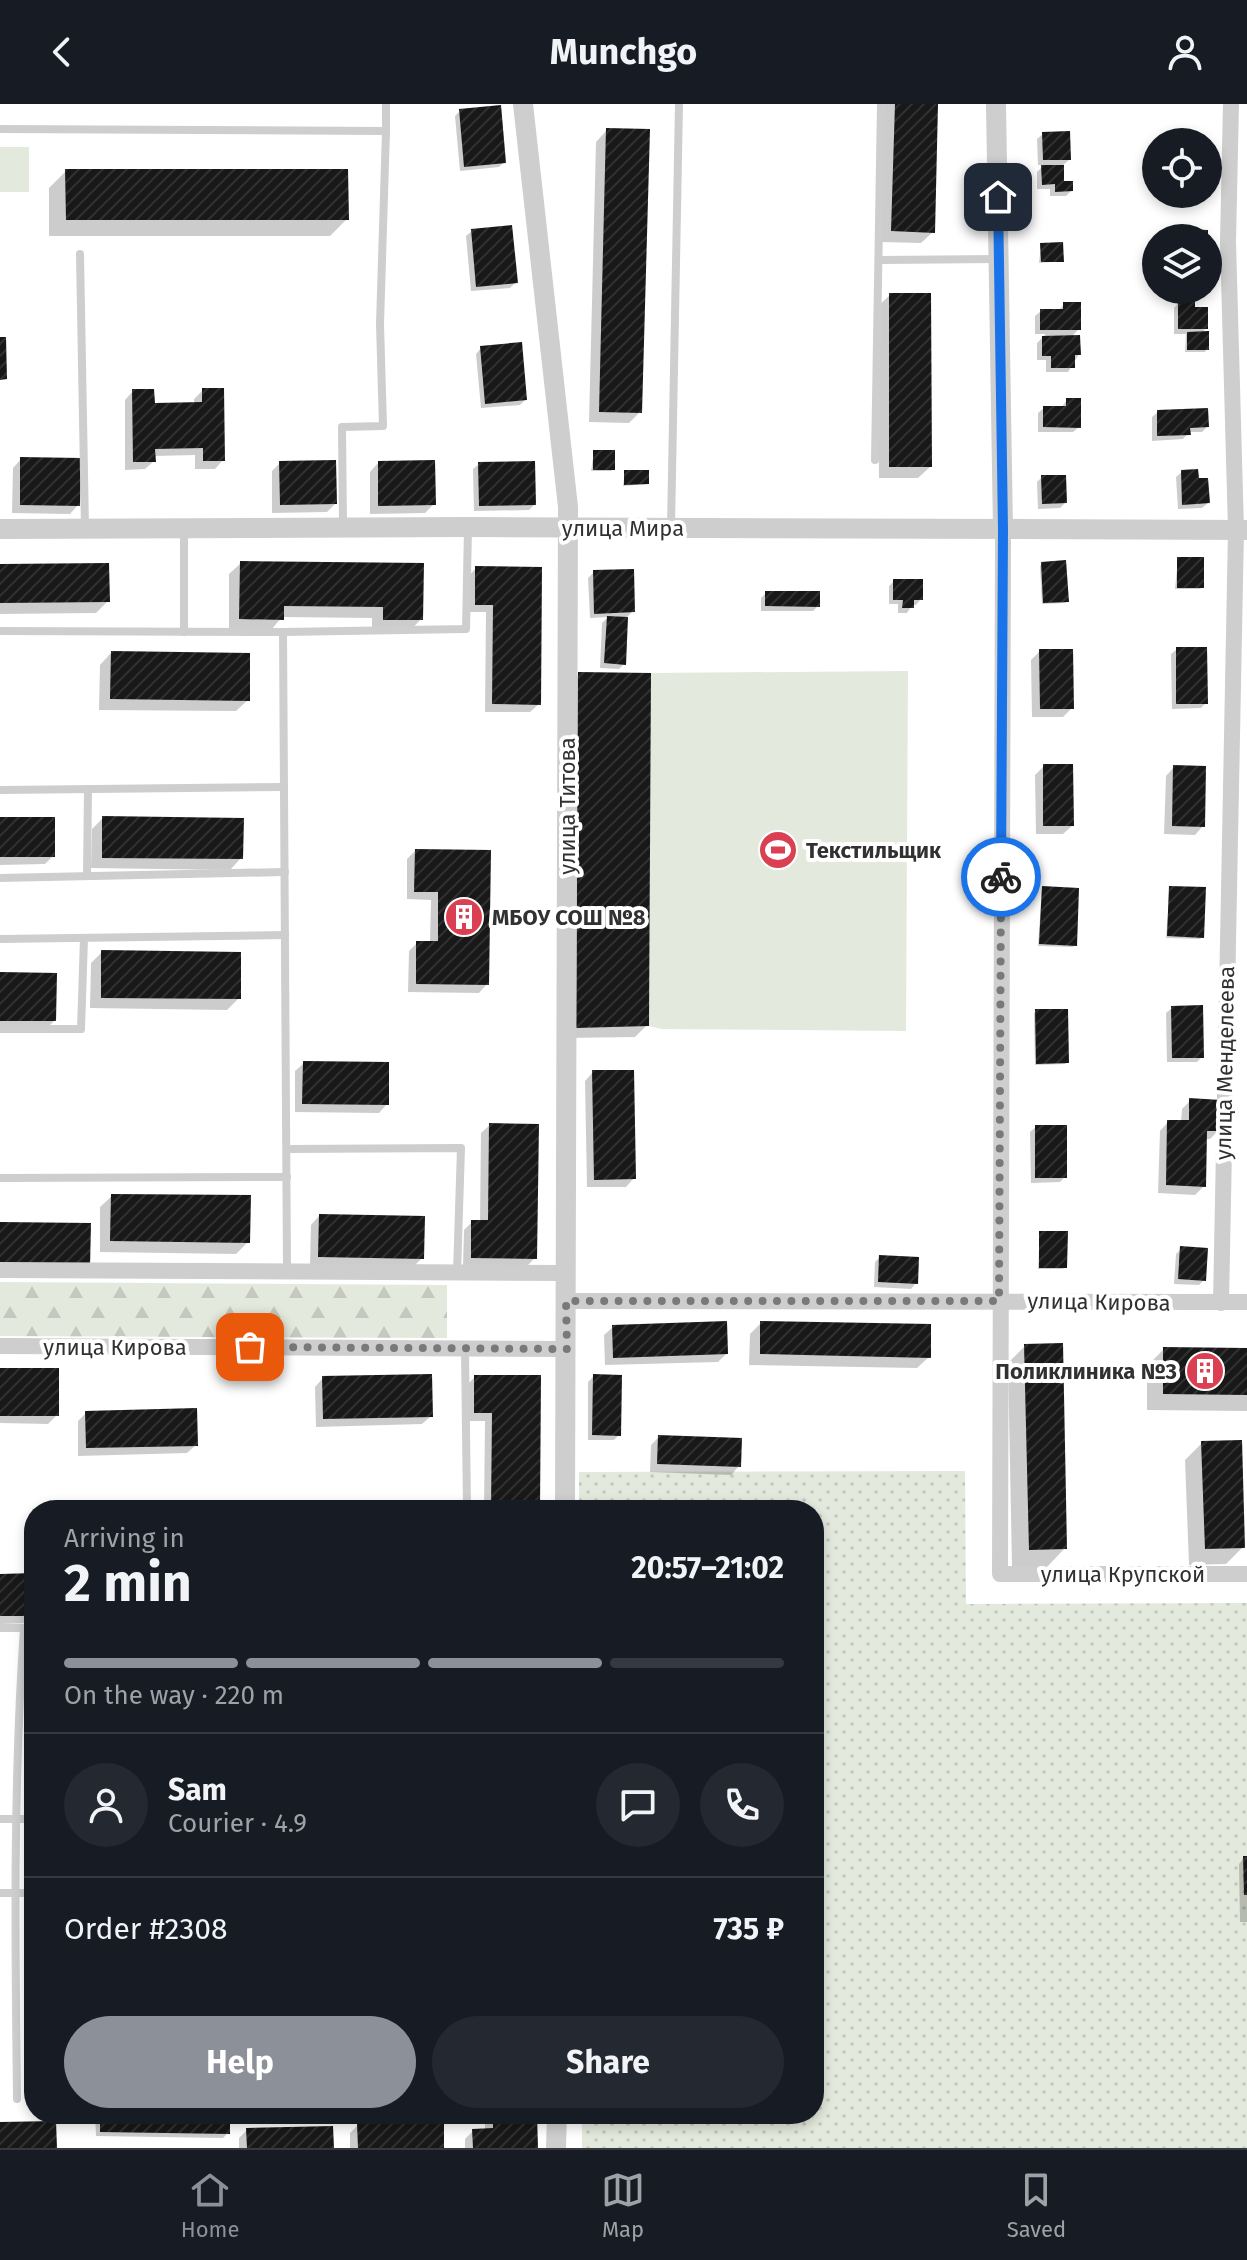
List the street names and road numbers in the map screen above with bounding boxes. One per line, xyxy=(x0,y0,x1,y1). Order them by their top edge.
street label: улица Мира xyxy=(562,515,684,542)
street label: улица Титова xyxy=(554,737,581,875)
street label: улица Менделеева xyxy=(1210,966,1240,1160)
street label: улица Кирова xyxy=(1027,1287,1171,1317)
street label: улица Кирова xyxy=(43,1334,187,1361)
street label: улица Крупской xyxy=(1041,1561,1205,1588)

